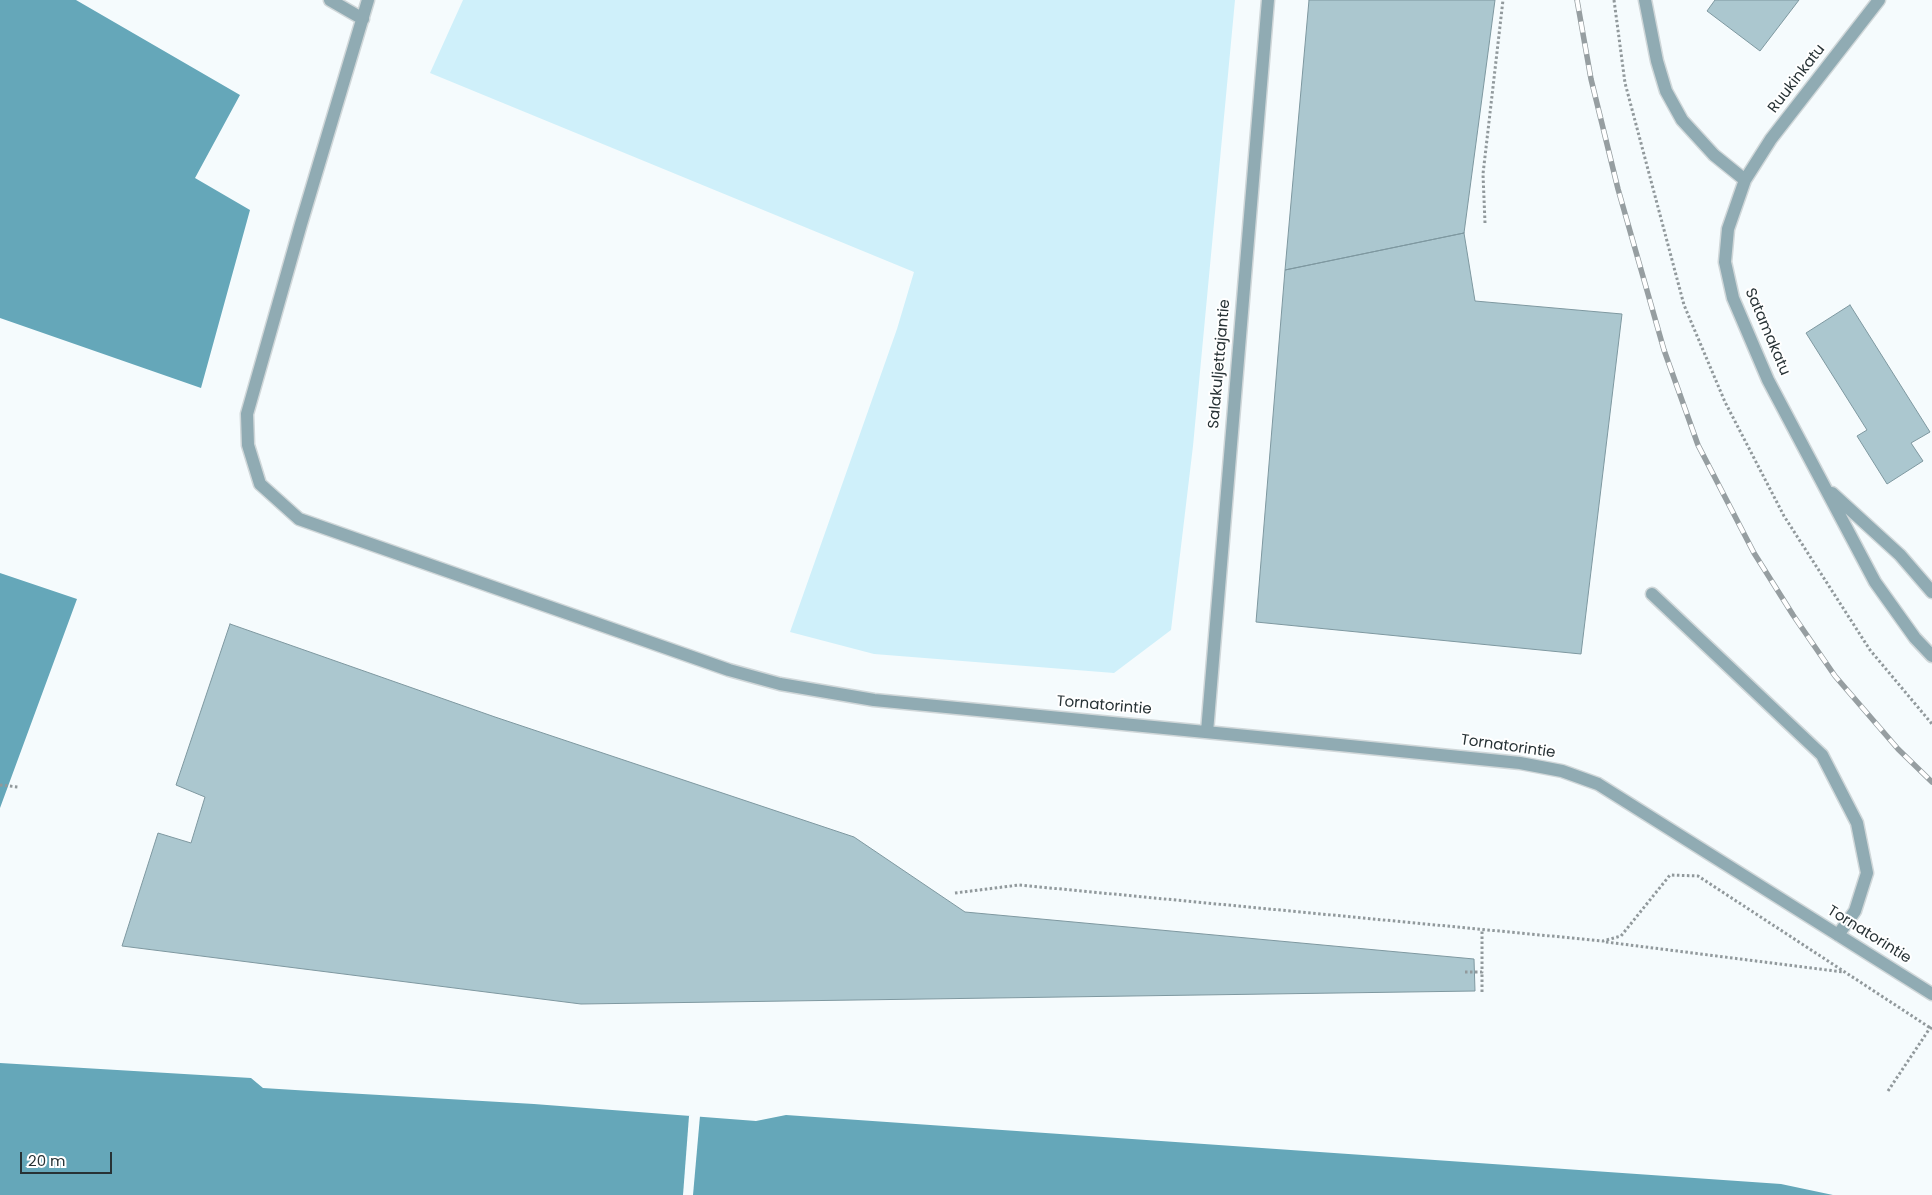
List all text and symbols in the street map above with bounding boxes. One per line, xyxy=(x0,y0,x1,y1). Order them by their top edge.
street label: Ruukinkatu xyxy=(1765,41,1829,117)
street label: Satamakatu xyxy=(1741,286,1793,378)
street label: Salakuljettajantie xyxy=(1205,299,1235,429)
street label: Tornatorintie xyxy=(1056,693,1152,719)
street label: Tornatorintie xyxy=(1459,731,1557,763)
street label: Tornatorintie xyxy=(1824,902,1914,968)
scale bar xyxy=(22,1142,115,1174)
text: 20 m xyxy=(28,1150,66,1171)

